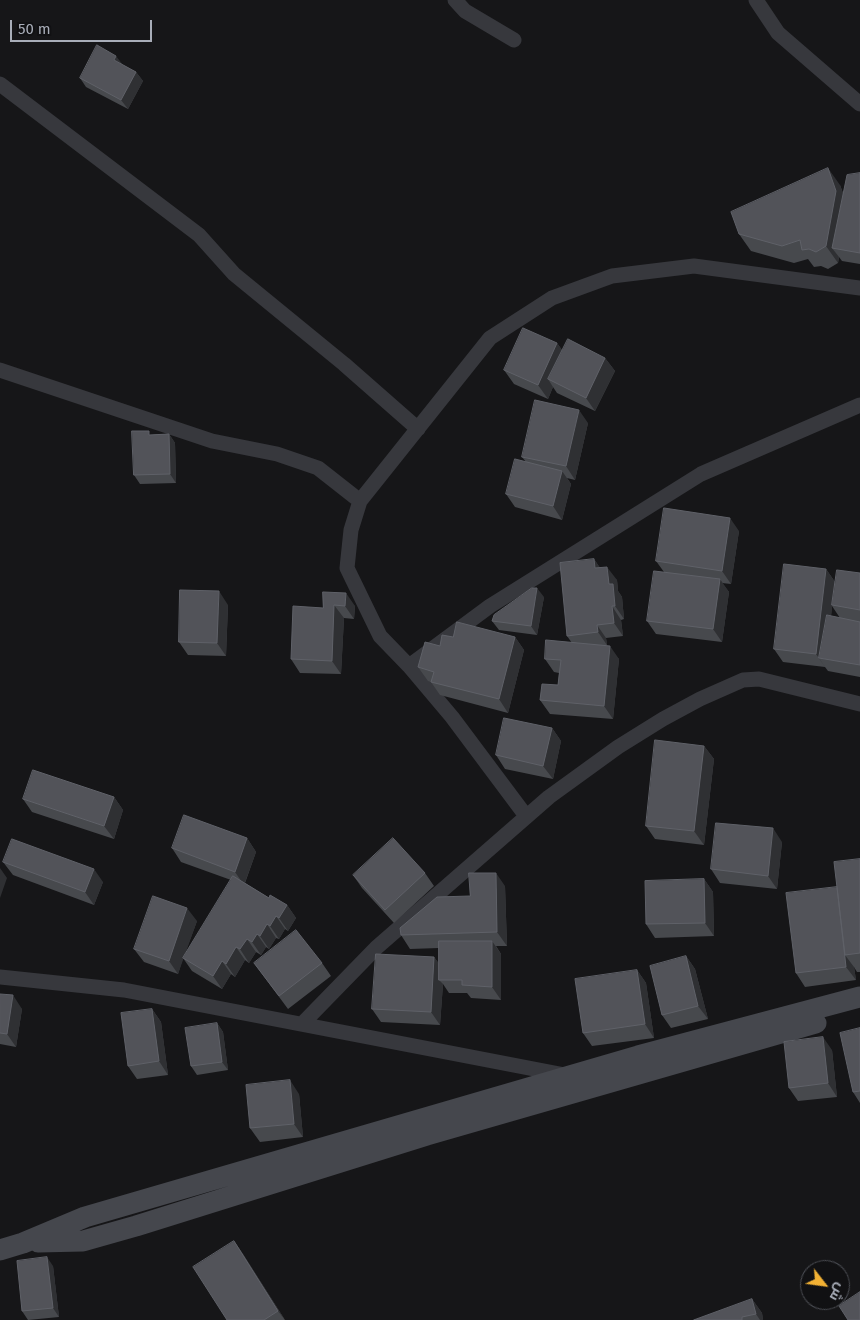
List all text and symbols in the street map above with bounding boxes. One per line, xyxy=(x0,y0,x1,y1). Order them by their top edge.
scale bar xyxy=(12,10,155,42)
text: 50 m xyxy=(18,20,51,38)
north arrow xyxy=(800,1260,850,1310)
text: ش xyxy=(826,1280,849,1304)

